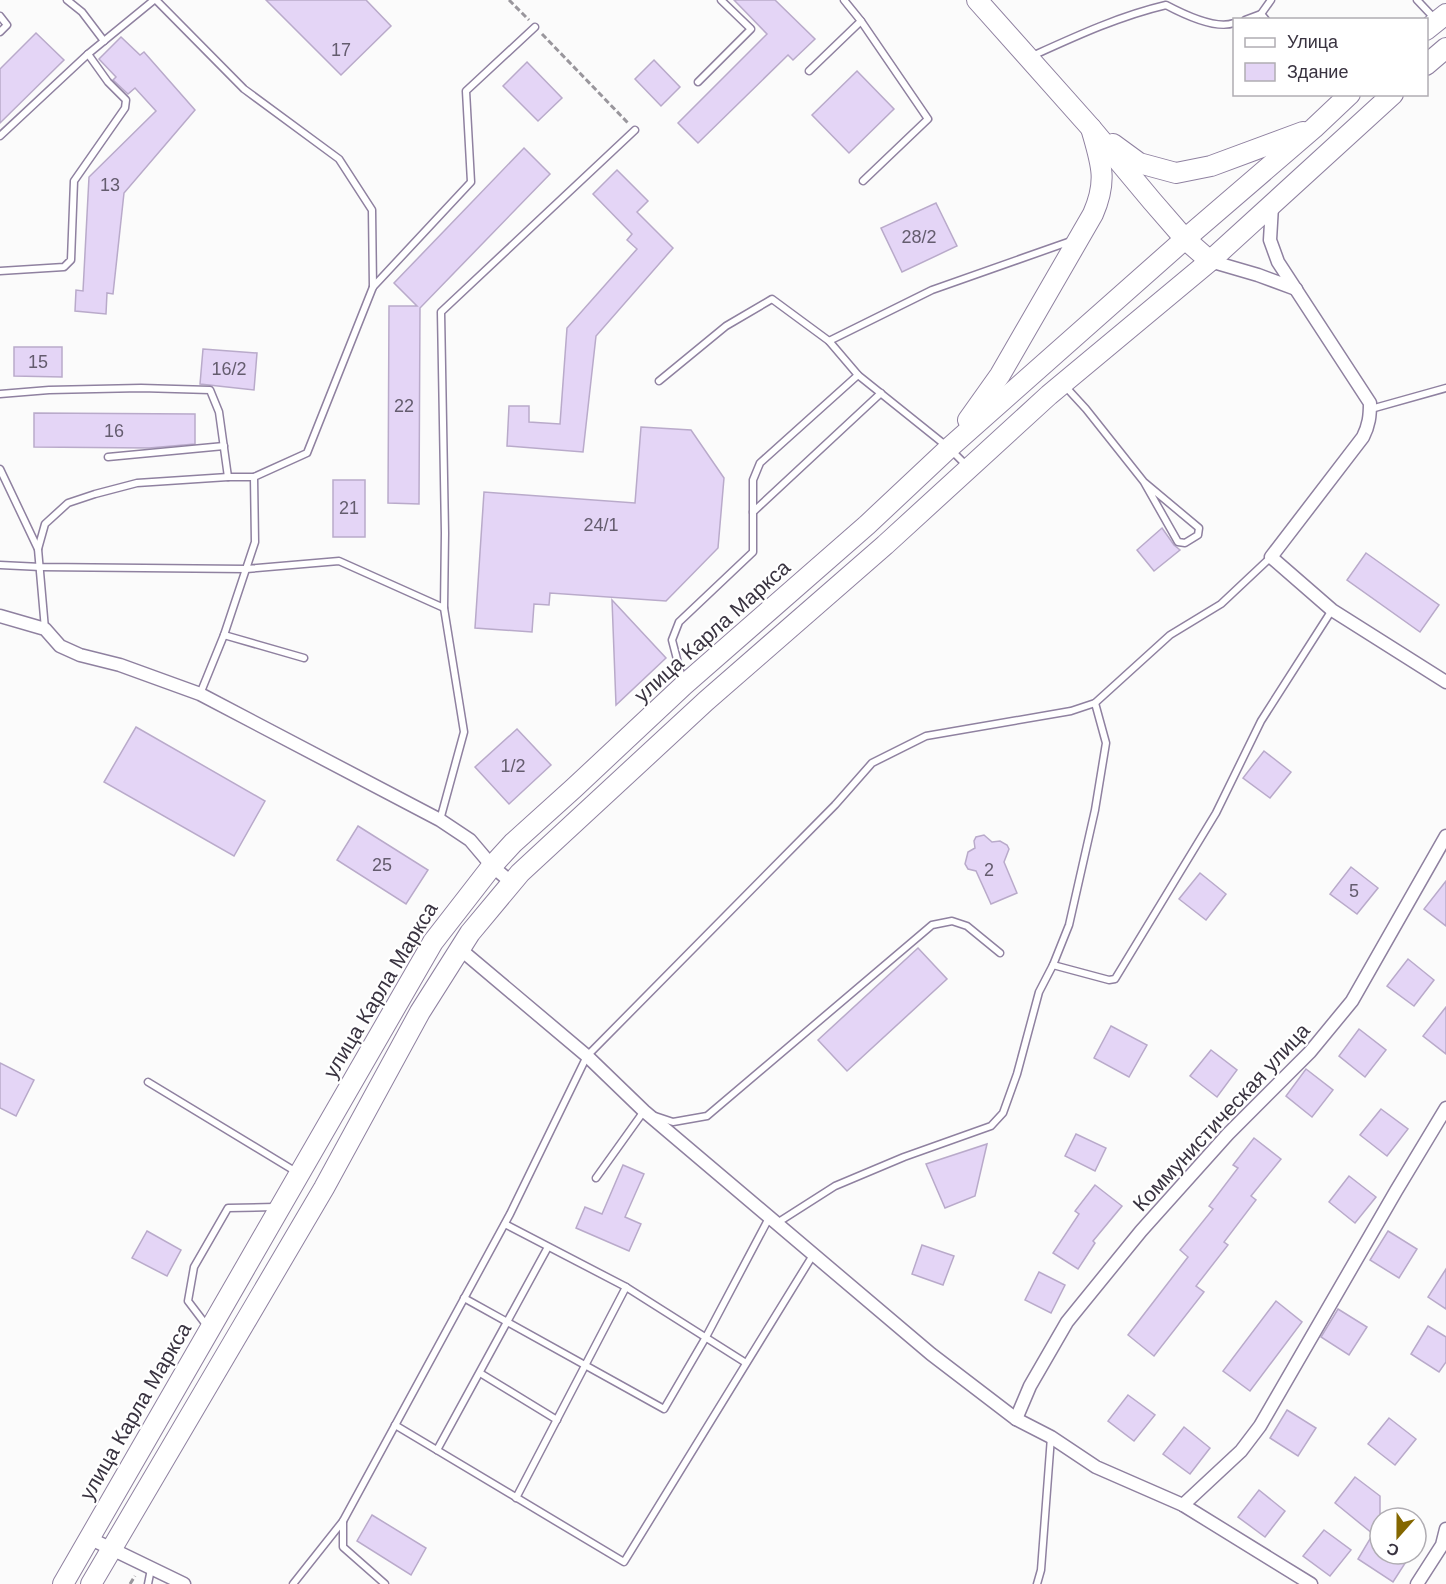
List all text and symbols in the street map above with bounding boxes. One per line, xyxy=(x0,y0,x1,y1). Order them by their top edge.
legend xyxy=(1233,18,1428,96)
text: Улица xyxy=(1287,32,1339,52)
house number: 17 xyxy=(331,40,351,60)
text: Здание xyxy=(1287,62,1348,82)
house number: 13 xyxy=(100,175,120,195)
house number: 28/2 xyxy=(901,227,937,247)
house number: 15 xyxy=(28,352,48,372)
house number: 16/2 xyxy=(211,359,247,379)
house number: 22 xyxy=(394,396,414,416)
house number: 16 xyxy=(104,421,124,441)
house number: 21 xyxy=(339,498,359,518)
house number: 24/1 xyxy=(583,515,619,535)
street label: улица Карла Маркса xyxy=(630,555,795,707)
house number: 1/2 xyxy=(500,756,526,776)
house number: 25 xyxy=(372,855,392,875)
house number: 2 xyxy=(984,860,994,880)
house number: 5 xyxy=(1349,881,1359,901)
street label: улица Карла Маркса xyxy=(318,898,442,1082)
street label: Коммунистическая улица xyxy=(1128,1018,1314,1216)
street label: улица Карла Маркса xyxy=(75,1318,195,1504)
north arrow xyxy=(1368,1506,1428,1566)
text: С xyxy=(1384,1539,1401,1560)

